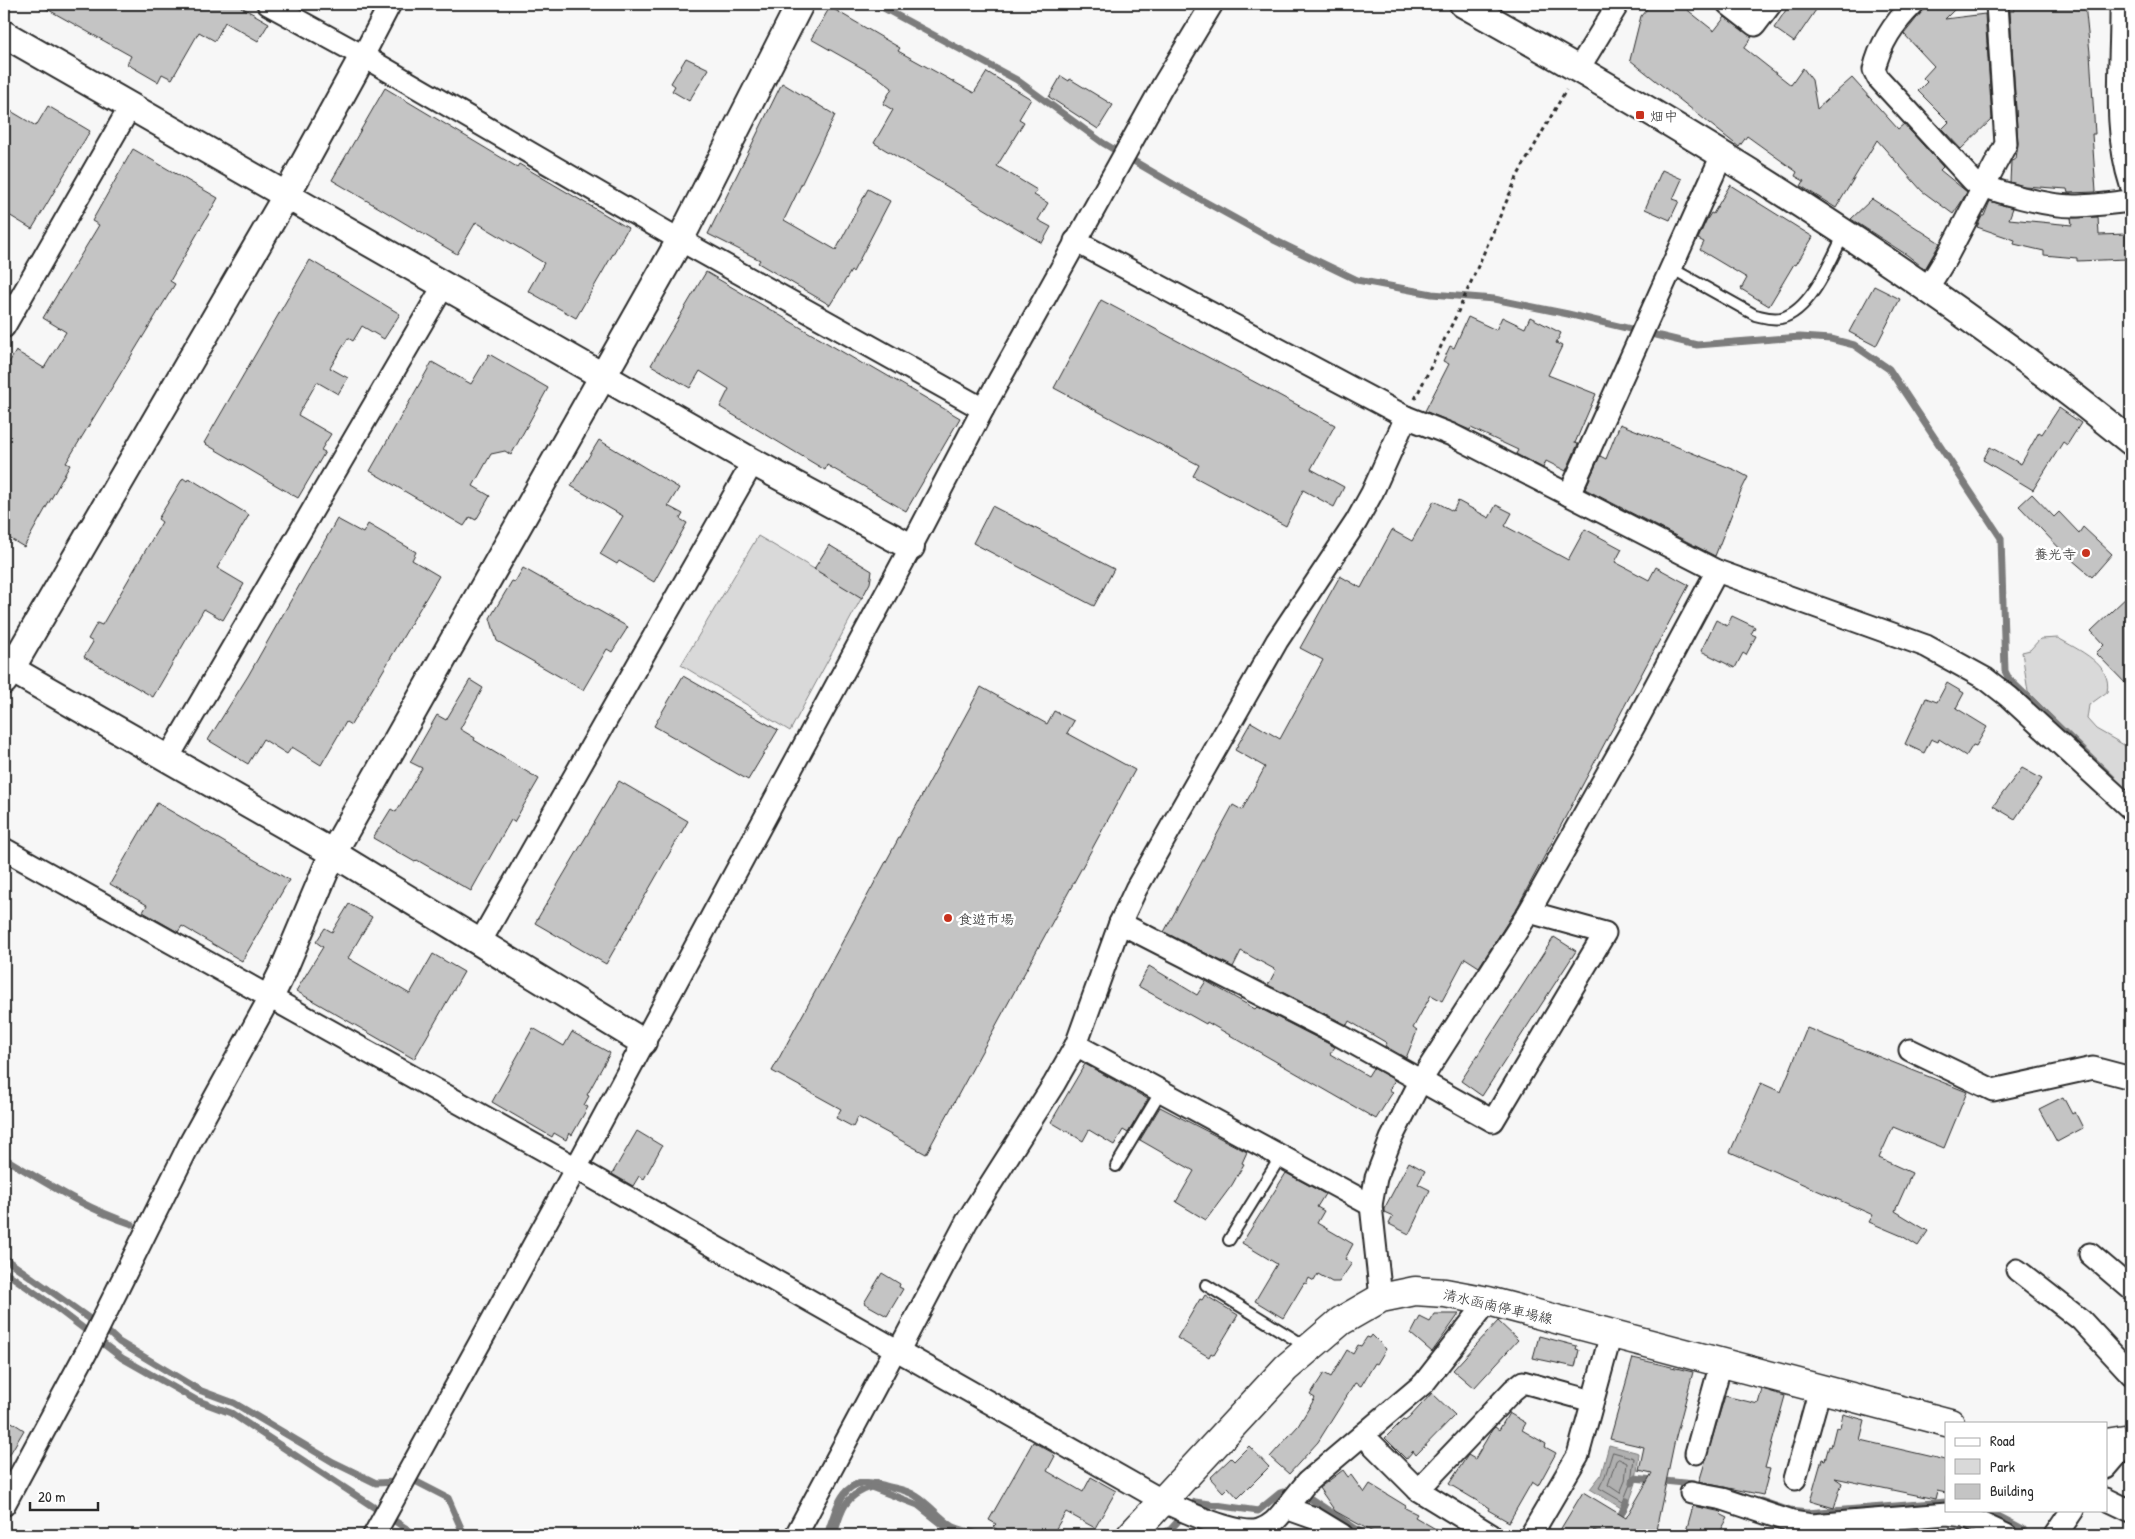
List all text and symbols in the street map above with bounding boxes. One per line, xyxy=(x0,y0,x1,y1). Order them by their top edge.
place label: 畑中 xyxy=(1650,106,1678,125)
marker: 畑中 xyxy=(1634,109,1646,121)
place label: 養光寺 xyxy=(2034,544,2076,563)
marker: 養光寺 xyxy=(2080,547,2092,559)
place label: 食遊市場 xyxy=(958,909,1014,928)
marker: 食遊市場 xyxy=(942,912,954,924)
street label: 清水函南停車場線 xyxy=(1441,1284,1555,1328)
legend xyxy=(1945,1422,2108,1512)
text: Road xyxy=(1990,1430,2015,1451)
text: Park xyxy=(1990,1456,2015,1477)
scale bar xyxy=(30,1479,98,1511)
text: Building xyxy=(1990,1480,2034,1501)
text: 20 m xyxy=(38,1486,65,1507)

